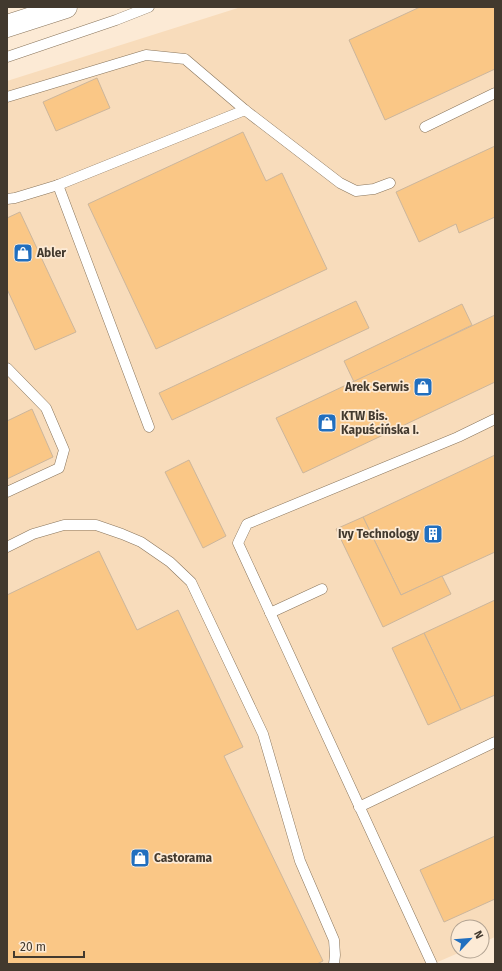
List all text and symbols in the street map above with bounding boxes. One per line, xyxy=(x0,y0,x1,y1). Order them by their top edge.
shop icon: Abler xyxy=(12,242,34,264)
place label: Abler xyxy=(36,246,66,260)
shop icon: Arek Serwis xyxy=(412,376,434,398)
place label: Arek Serwis xyxy=(344,380,409,394)
place label: KTW Bis. Kapuścińska I. xyxy=(341,409,419,437)
shop icon: KTW Bis. Kapuścińska I. xyxy=(316,412,338,434)
building icon: Ivy Technology xyxy=(422,523,444,545)
place label: Ivy Technology xyxy=(338,527,420,541)
shop icon: Castorama xyxy=(129,847,151,869)
place label: Castorama xyxy=(154,851,213,865)
north arrow xyxy=(450,919,490,959)
text: N xyxy=(471,929,486,941)
scale bar xyxy=(14,933,84,959)
text: 20 m xyxy=(20,940,46,954)

